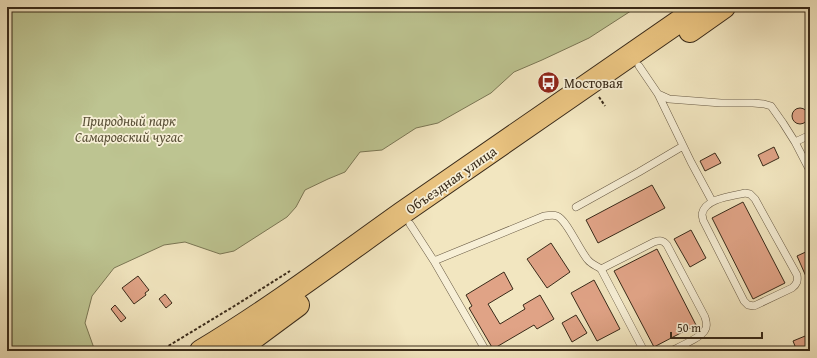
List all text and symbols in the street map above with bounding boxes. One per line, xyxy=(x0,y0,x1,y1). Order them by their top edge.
bus stop icon: Мостовая xyxy=(536,70,562,96)
place label: Мостовая xyxy=(564,73,623,93)
park label: Природный парк Самаровский чугас xyxy=(75,111,183,147)
street label: Объездная улица xyxy=(401,141,501,219)
scale bar xyxy=(671,314,762,340)
text: 50 m xyxy=(677,319,701,336)

